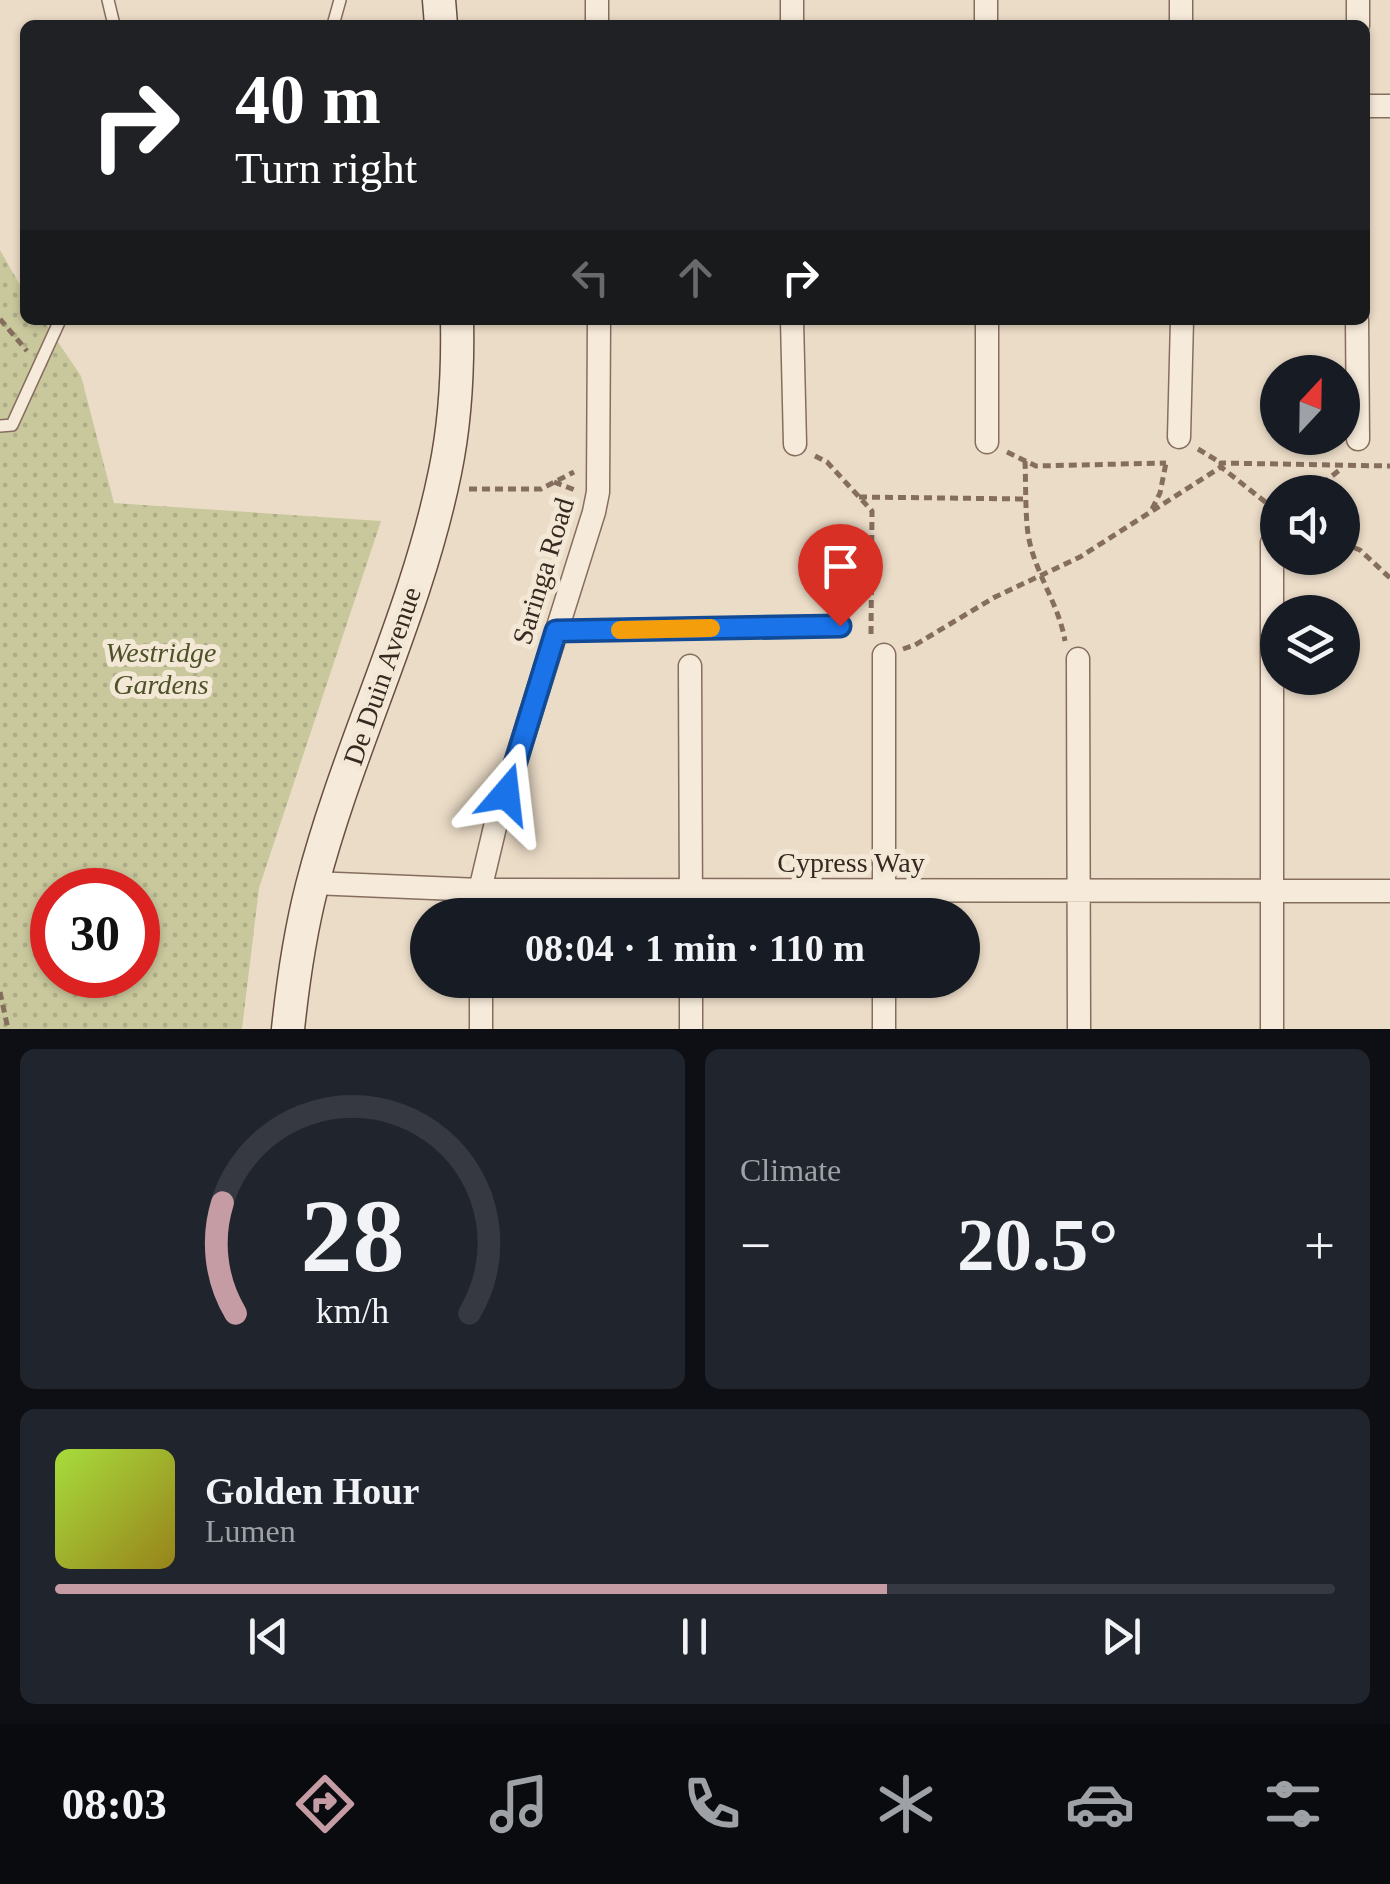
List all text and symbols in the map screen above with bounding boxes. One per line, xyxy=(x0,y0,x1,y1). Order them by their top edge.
icon: right xyxy=(70,60,200,190)
text: 40 m xyxy=(235,61,381,138)
text: Turn right xyxy=(235,143,417,193)
icon: left xyxy=(563,250,618,305)
icon: ahead xyxy=(668,250,723,305)
icon: right xyxy=(773,250,828,305)
north arrow xyxy=(1260,355,1360,455)
map controls xyxy=(1260,355,1360,695)
button: sound xyxy=(1260,475,1360,575)
street label: Saringa Road xyxy=(506,494,580,648)
pin xyxy=(798,524,883,627)
icon: arrive xyxy=(813,539,868,594)
street label: De Duin Avenue xyxy=(337,583,427,769)
button: layers xyxy=(1260,595,1360,695)
park label: Westridge Gardens xyxy=(106,637,216,700)
position arrow xyxy=(454,742,558,846)
street label: Cypress Way xyxy=(777,847,925,878)
speed limit sign: 30 xyxy=(30,868,160,998)
text: 08:04 · 1 min · 110 m xyxy=(525,927,865,969)
text: Climate xyxy=(740,1152,841,1188)
text: 28 xyxy=(301,1178,405,1293)
text: 20.5° xyxy=(957,1203,1118,1286)
text: − xyxy=(740,1215,771,1276)
text: + xyxy=(1304,1215,1335,1276)
text: km/h xyxy=(316,1291,389,1331)
text: Golden Hour xyxy=(205,1470,419,1512)
text: Lumen xyxy=(205,1513,296,1549)
icon: previous xyxy=(241,1609,296,1664)
icon: pause xyxy=(667,1609,722,1664)
icon: next xyxy=(1094,1609,1149,1664)
icon: directions xyxy=(290,1769,360,1839)
icon: music xyxy=(484,1769,554,1839)
icon: phone xyxy=(677,1769,747,1839)
icon: climate xyxy=(871,1769,941,1839)
icon: car xyxy=(1065,1769,1135,1839)
icon: filters xyxy=(1258,1769,1328,1839)
text: 08:03 xyxy=(62,1779,167,1829)

